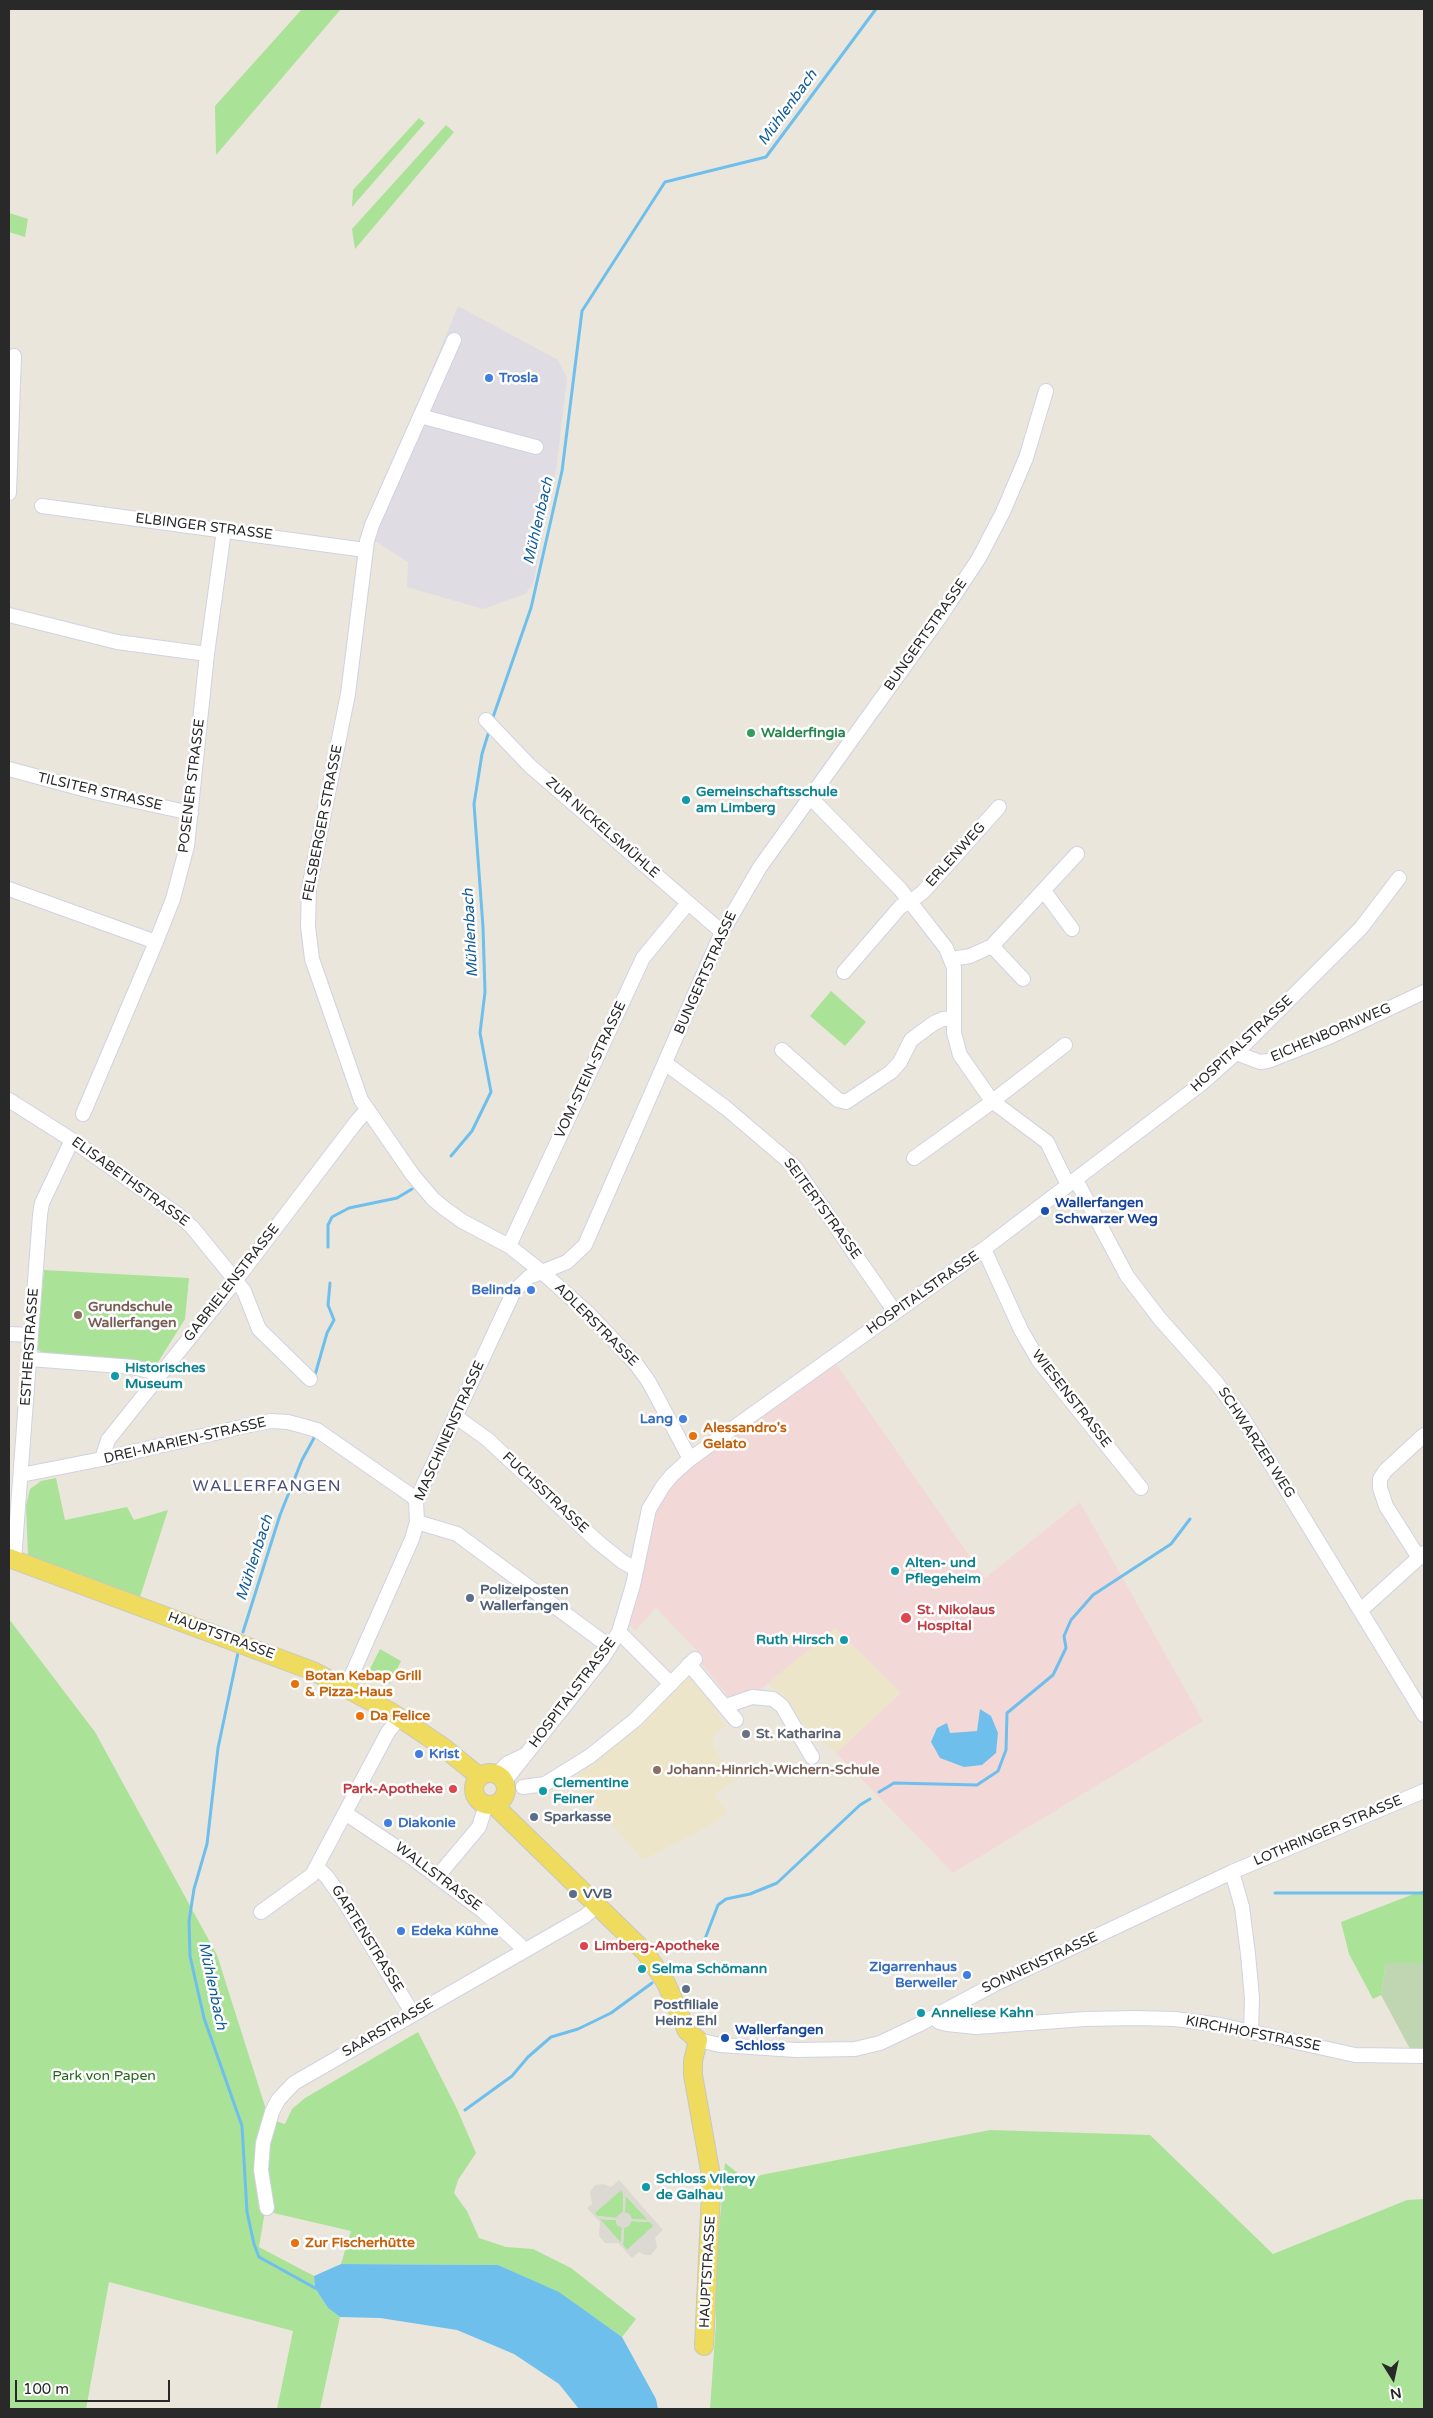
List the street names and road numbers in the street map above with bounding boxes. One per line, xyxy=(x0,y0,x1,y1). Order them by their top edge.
street label: ELBINGER STRASSE xyxy=(134,510,274,544)
street label: BUNGERTSTRASSE xyxy=(881,576,971,694)
street label: POSENER STRASSE xyxy=(175,718,209,854)
street label: FELSBERGER STRASSE xyxy=(300,743,346,903)
street label: TILSITER STRASSE xyxy=(36,769,164,815)
street label: ZUR NICKELSMÜHLE xyxy=(542,774,662,882)
street label: ERLENWEG xyxy=(923,819,989,891)
street label: BUNGERTSTRASSE xyxy=(671,909,741,1037)
street label: HOSPITALSTRASSE xyxy=(1188,992,1296,1096)
street label: VOM-STEIN-STRASSE xyxy=(552,999,630,1141)
street label: EICHENBORNWEG xyxy=(1268,1000,1394,1066)
street label: ELISABETHSTRASSE xyxy=(68,1134,192,1230)
street label: SEITERTSTRASSE xyxy=(780,1155,864,1263)
street label: GABRIELENSTRASSE xyxy=(181,1221,283,1345)
street label: HOSPITALSTRASSE xyxy=(864,1248,982,1338)
street label: ADLERSTRASSE xyxy=(551,1280,641,1370)
street label: ESTHERSTRASSE xyxy=(17,1287,43,1407)
street label: WIESENSTRASSE xyxy=(1028,1347,1114,1451)
street label: MASCHINENSTRASSE xyxy=(412,1358,488,1504)
street label: SCHWARZER WEG xyxy=(1214,1385,1298,1501)
street label: DREI-MARIEN-STRASSE xyxy=(102,1414,268,1468)
street label: FUCHSSTRASSE xyxy=(499,1449,591,1537)
street label: HAUPTSTRASSE xyxy=(165,1609,277,1663)
street label: HOSPITALSTRASSE xyxy=(526,1635,620,1751)
street label: LOTHRINGER STRASSE xyxy=(1251,1792,1405,1870)
street label: WALLSTRASSE xyxy=(391,1839,485,1915)
street label: GARTENSTRASSE xyxy=(327,1882,407,1996)
street label: SONNENSTRASSE xyxy=(979,1929,1101,1997)
street label: SAARSTRASSE xyxy=(339,1995,437,2061)
street label: KIRCHHOFSTRASSE xyxy=(1184,2013,1322,2055)
street label: HAUPTSTRASSE xyxy=(697,2215,719,2329)

